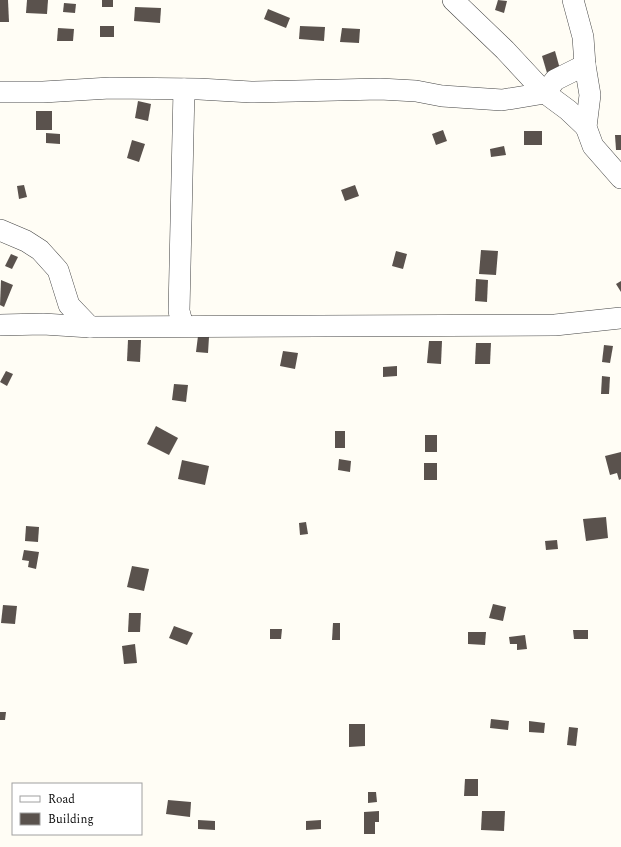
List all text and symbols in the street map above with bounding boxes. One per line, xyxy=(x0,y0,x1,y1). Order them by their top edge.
legend xyxy=(12,783,142,835)
text: Road xyxy=(48,790,75,809)
text: Building xyxy=(48,810,94,829)

